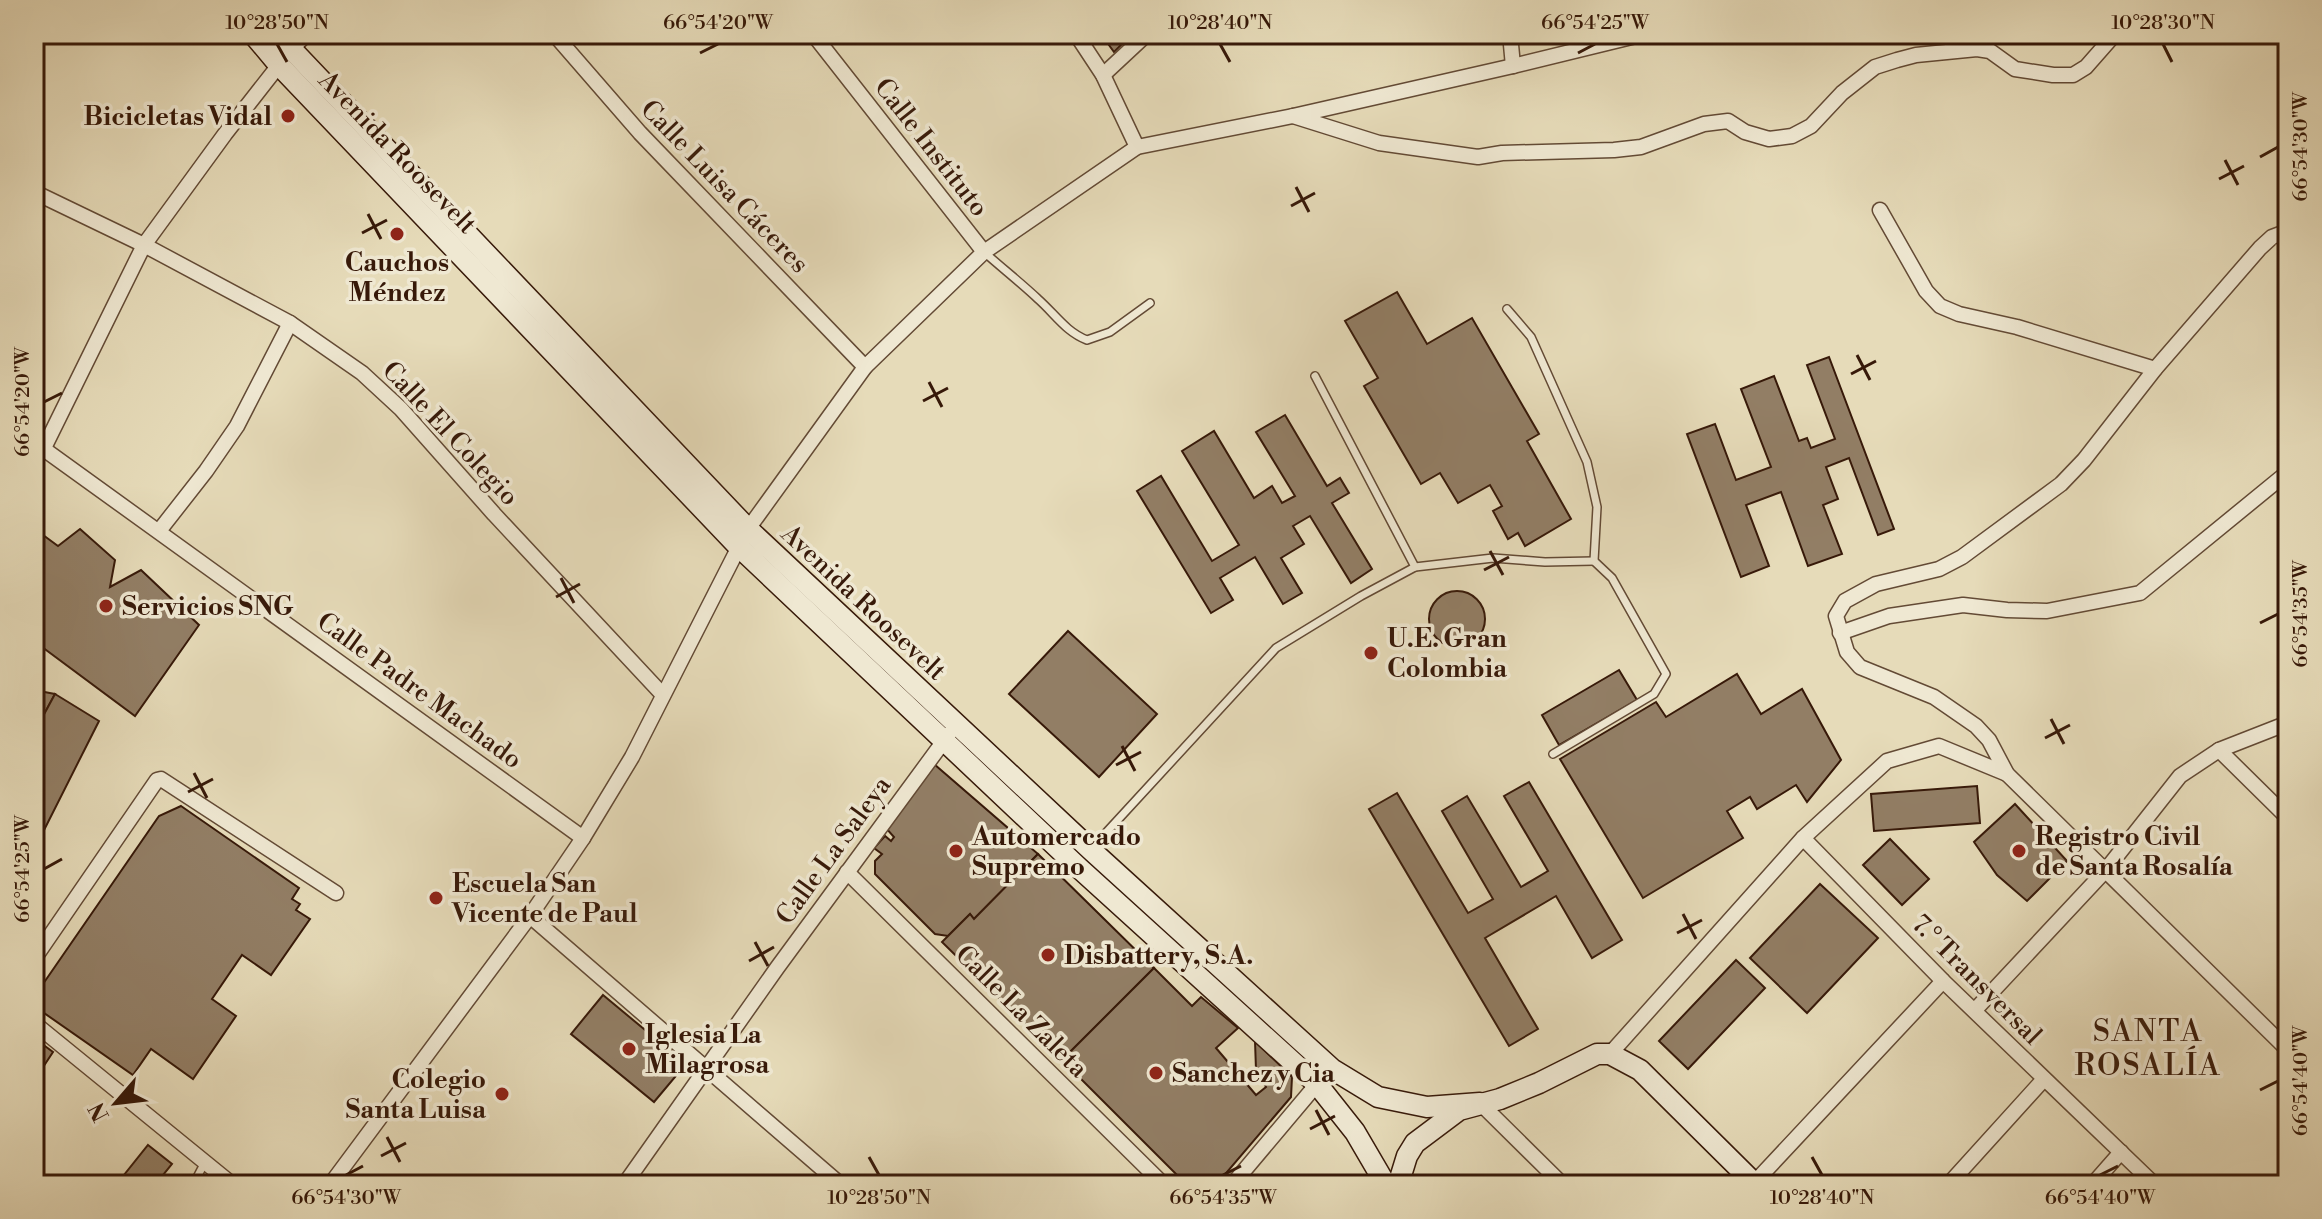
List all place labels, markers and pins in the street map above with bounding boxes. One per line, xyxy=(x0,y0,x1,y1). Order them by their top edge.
place label: Bicicletas Vidal xyxy=(83,101,272,133)
marker: Bicicletas Vidal xyxy=(279,107,297,125)
marker: Cauchos Méndez xyxy=(388,225,406,243)
place label: Cauchos Méndez xyxy=(345,247,449,309)
place label: Servicios SNG xyxy=(122,591,294,623)
marker: Servicios SNG xyxy=(97,597,115,615)
place label: U.E. Gran Colombia xyxy=(1387,623,1508,685)
marker: U.E. Gran Colombia xyxy=(1362,644,1380,662)
place label: Automercado Supremo xyxy=(971,821,1141,883)
place label: Registro Civil de Santa Rosalía xyxy=(2035,821,2234,883)
marker: Automercado Supremo xyxy=(947,842,965,860)
marker: Registro Civil de Santa Rosalía xyxy=(2010,842,2028,860)
place label: Escuela San Vicente de Paul xyxy=(451,868,638,930)
marker: Escuela San Vicente de Paul xyxy=(427,889,445,907)
place label: Disbattery, S.A. xyxy=(1064,940,1253,972)
marker: Disbattery, S.A. xyxy=(1039,946,1057,964)
place label: Iglesia La Milagrosa xyxy=(645,1019,770,1081)
marker: Iglesia La Milagrosa xyxy=(620,1040,638,1058)
place label: Sanchez y Cia xyxy=(1172,1058,1336,1090)
place label: Colegio Santa Luisa xyxy=(346,1064,487,1126)
marker: Sanchez y Cia xyxy=(1147,1064,1165,1082)
marker: Colegio Santa Luisa xyxy=(493,1085,511,1103)

